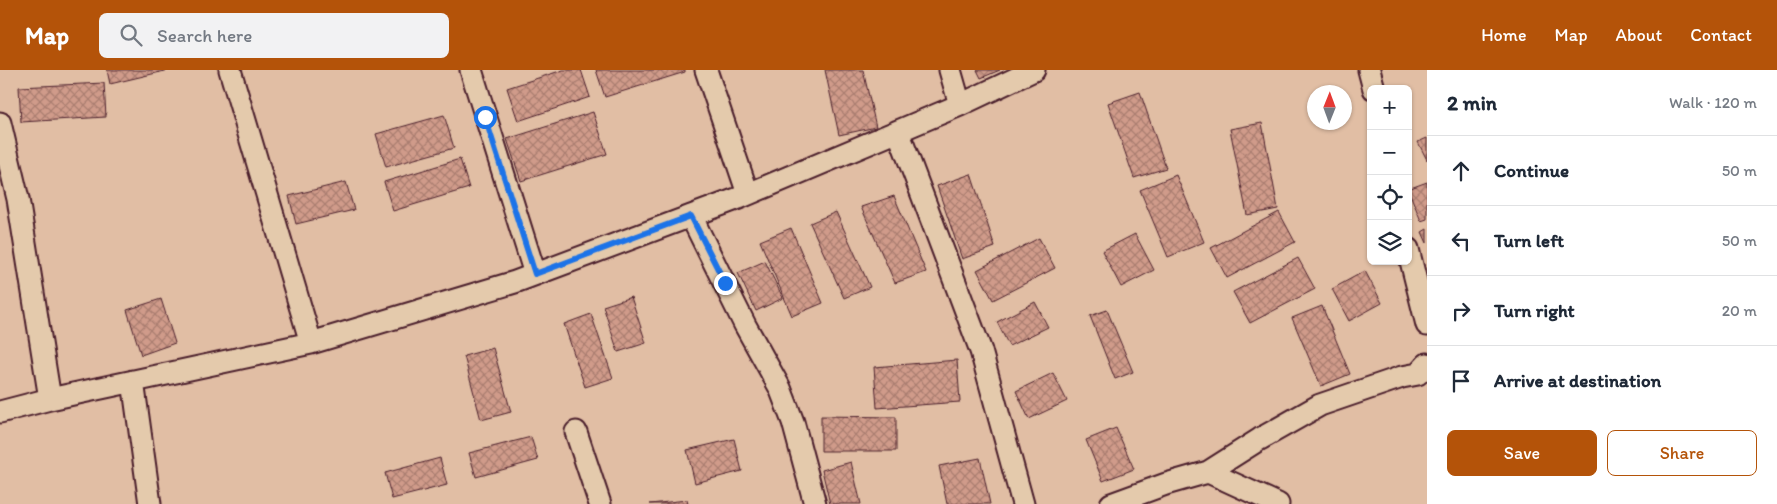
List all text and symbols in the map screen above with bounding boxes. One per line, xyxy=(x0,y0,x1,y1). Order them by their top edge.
search box xyxy=(99,13,449,58)
text: Map xyxy=(25,21,69,50)
icon: search xyxy=(117,21,145,49)
text: Search here xyxy=(157,24,252,47)
text: Home xyxy=(1481,24,1527,46)
text: Map xyxy=(1555,24,1588,46)
text: About xyxy=(1616,24,1662,46)
text: Contact xyxy=(1690,24,1752,46)
north arrow xyxy=(1307,85,1352,130)
map controls xyxy=(1367,85,1412,265)
button: + xyxy=(1367,85,1412,130)
text: 2 min xyxy=(1447,90,1497,115)
text: Walk · 120 m xyxy=(1669,93,1757,112)
route start xyxy=(474,106,497,129)
button: − xyxy=(1367,130,1412,175)
icon: ahead xyxy=(1447,157,1475,185)
text: Continue xyxy=(1494,159,1569,182)
text: 50 m xyxy=(1722,161,1757,180)
button: locate xyxy=(1367,175,1412,220)
button: layers xyxy=(1367,220,1412,265)
icon: left xyxy=(1447,227,1475,255)
text: Turn left xyxy=(1494,229,1564,252)
text: 50 m xyxy=(1722,231,1757,250)
route end xyxy=(714,272,737,295)
icon: right xyxy=(1447,297,1475,325)
text: Turn right xyxy=(1494,299,1575,322)
text: 20 m xyxy=(1722,301,1757,320)
icon: arrive xyxy=(1447,367,1475,395)
text: Arrive at destination xyxy=(1494,369,1661,392)
button: Save xyxy=(1447,430,1597,476)
button: Share xyxy=(1607,430,1757,476)

